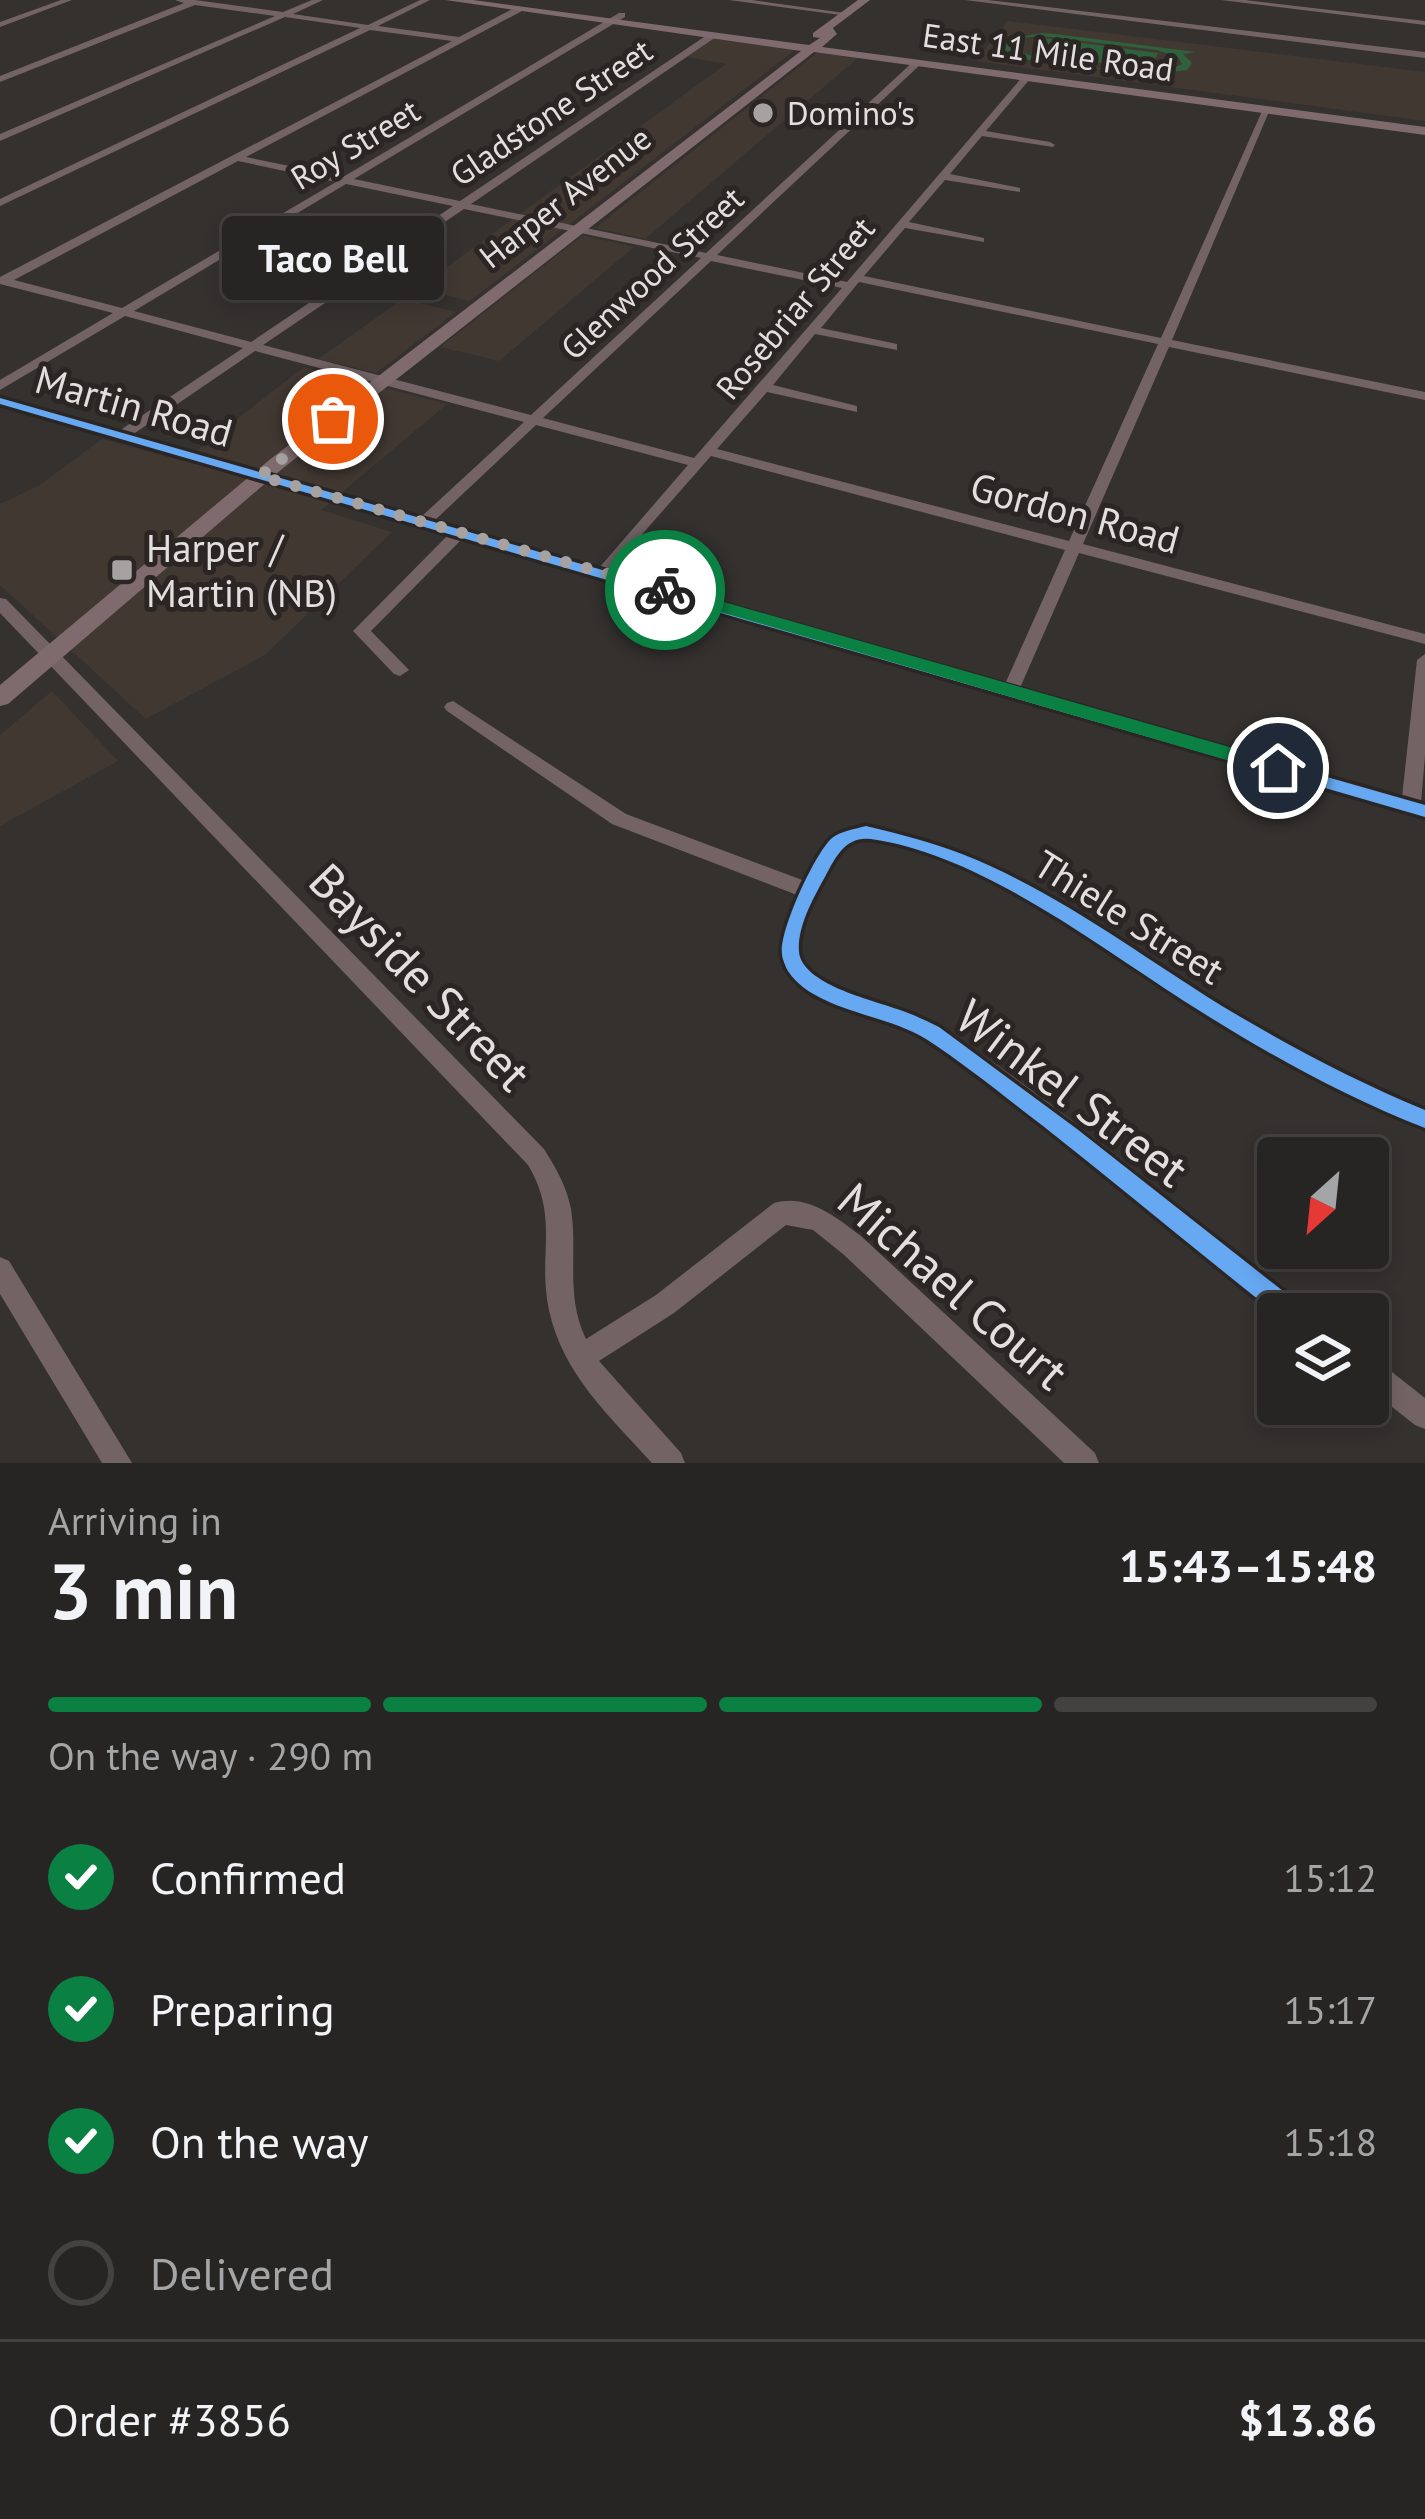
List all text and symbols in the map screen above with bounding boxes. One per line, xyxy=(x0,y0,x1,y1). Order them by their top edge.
street label: East 11 Mile Road xyxy=(920,13,1176,90)
street label: Gladstone Street xyxy=(442,28,660,195)
street label: Roy Street xyxy=(283,88,427,199)
place label: Domino's xyxy=(787,91,915,134)
marker: Domino's xyxy=(750,100,776,126)
street label: Harper Avenue xyxy=(470,116,659,277)
street label: Glenwood Street xyxy=(551,177,752,368)
street label: Rosebriar Street xyxy=(706,208,883,408)
callout: Taco Bell xyxy=(222,215,444,299)
text: Taco Bell xyxy=(258,232,408,283)
street label: Martin Road xyxy=(30,353,239,458)
pin xyxy=(282,368,384,470)
icon: bag xyxy=(300,386,366,452)
street label: Gordon Road xyxy=(965,460,1185,565)
place label: Harper / Martin (NB) xyxy=(146,522,337,618)
courier xyxy=(605,530,725,650)
marker: Harper / Martin (NB) xyxy=(109,557,135,583)
icon: bike xyxy=(632,557,698,623)
pin xyxy=(1227,717,1329,819)
icon: home xyxy=(1245,735,1311,801)
street label: Thiele Street xyxy=(1025,838,1234,995)
street label: Bayside Street xyxy=(297,849,545,1103)
street label: Winkel Street xyxy=(944,985,1201,1200)
north arrow xyxy=(1257,1137,1389,1269)
map controls xyxy=(1257,1137,1389,1425)
street label: Michael Court xyxy=(826,1168,1082,1402)
button: layers xyxy=(1257,1293,1389,1425)
text: Arriving in xyxy=(48,1495,222,1546)
text: 15:43–15:48 xyxy=(1119,1536,1377,1594)
text: 3 min xyxy=(48,1540,238,1641)
text: On the way · 290 m xyxy=(48,1730,373,1781)
icon: check xyxy=(48,1844,114,1910)
text: Confirmed xyxy=(150,1848,346,1906)
text: 15:12 xyxy=(1283,1852,1377,1903)
icon: check xyxy=(48,1976,114,2042)
text: Preparing xyxy=(150,1980,335,2038)
text: 15:17 xyxy=(1283,1984,1377,2035)
icon: check xyxy=(48,2108,114,2174)
text: On the way xyxy=(150,2112,369,2170)
text: 15:18 xyxy=(1283,2116,1377,2167)
text: Delivered xyxy=(150,2244,334,2302)
text: Order #3856 xyxy=(48,2390,291,2448)
text: $13.86 xyxy=(1238,2390,1377,2448)

